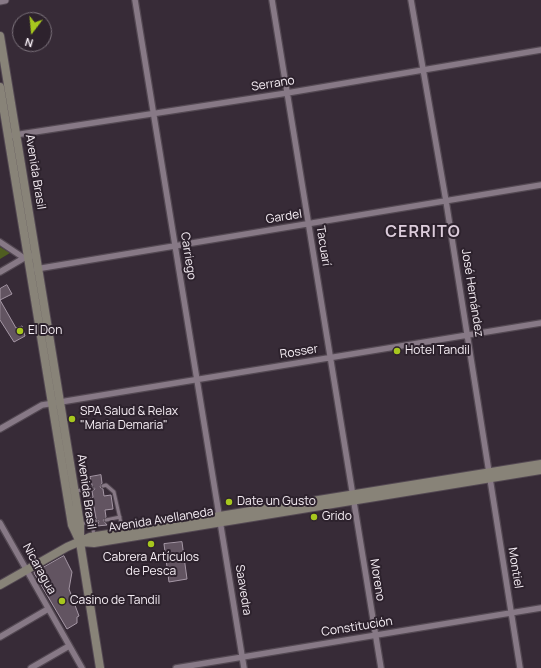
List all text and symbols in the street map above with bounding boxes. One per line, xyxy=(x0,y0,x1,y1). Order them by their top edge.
north arrow xyxy=(12,12,52,52)
text: N xyxy=(23,35,35,51)
street label: Serrano xyxy=(250,73,296,95)
street label: Avenida Brasil xyxy=(22,133,48,211)
street label: Gardel xyxy=(265,207,303,227)
district label: CERRITO xyxy=(385,223,461,243)
street label: Tacuarí xyxy=(313,225,333,267)
street label: Carriego xyxy=(177,231,199,281)
street label: José Hernández xyxy=(458,248,486,338)
place label: El Don xyxy=(28,324,62,338)
marker: El Don xyxy=(15,326,25,336)
street label: Rosser xyxy=(279,342,319,362)
place label: Hotel Tandil xyxy=(405,344,470,358)
marker: Hotel Tandil xyxy=(392,346,402,356)
place label: SPA Salud & Relax "Maria Demaria" xyxy=(80,405,178,433)
marker: SPA Salud & Relax "Maria Demaria" xyxy=(67,414,77,424)
street label: Avenida Brasil xyxy=(74,453,98,531)
place label: Date un Gusto xyxy=(237,495,316,509)
marker: Date un Gusto xyxy=(224,497,234,507)
street label: Avenida Avellaneda xyxy=(107,505,215,535)
place label: Grido xyxy=(322,510,352,524)
marker: Grido xyxy=(309,512,319,522)
marker: Cabrera Artículos de Pesca xyxy=(146,539,156,549)
street label: Nicaragua xyxy=(19,541,59,597)
street label: Montiel xyxy=(505,546,525,590)
place label: Cabrera Artículos de Pesca xyxy=(103,551,199,579)
street label: Moreno xyxy=(367,558,387,602)
street label: Saavedra xyxy=(232,564,254,616)
place label: Casino de Tandil xyxy=(70,594,160,608)
marker: Casino de Tandil xyxy=(57,596,67,606)
street label: Constitución xyxy=(320,614,394,640)

